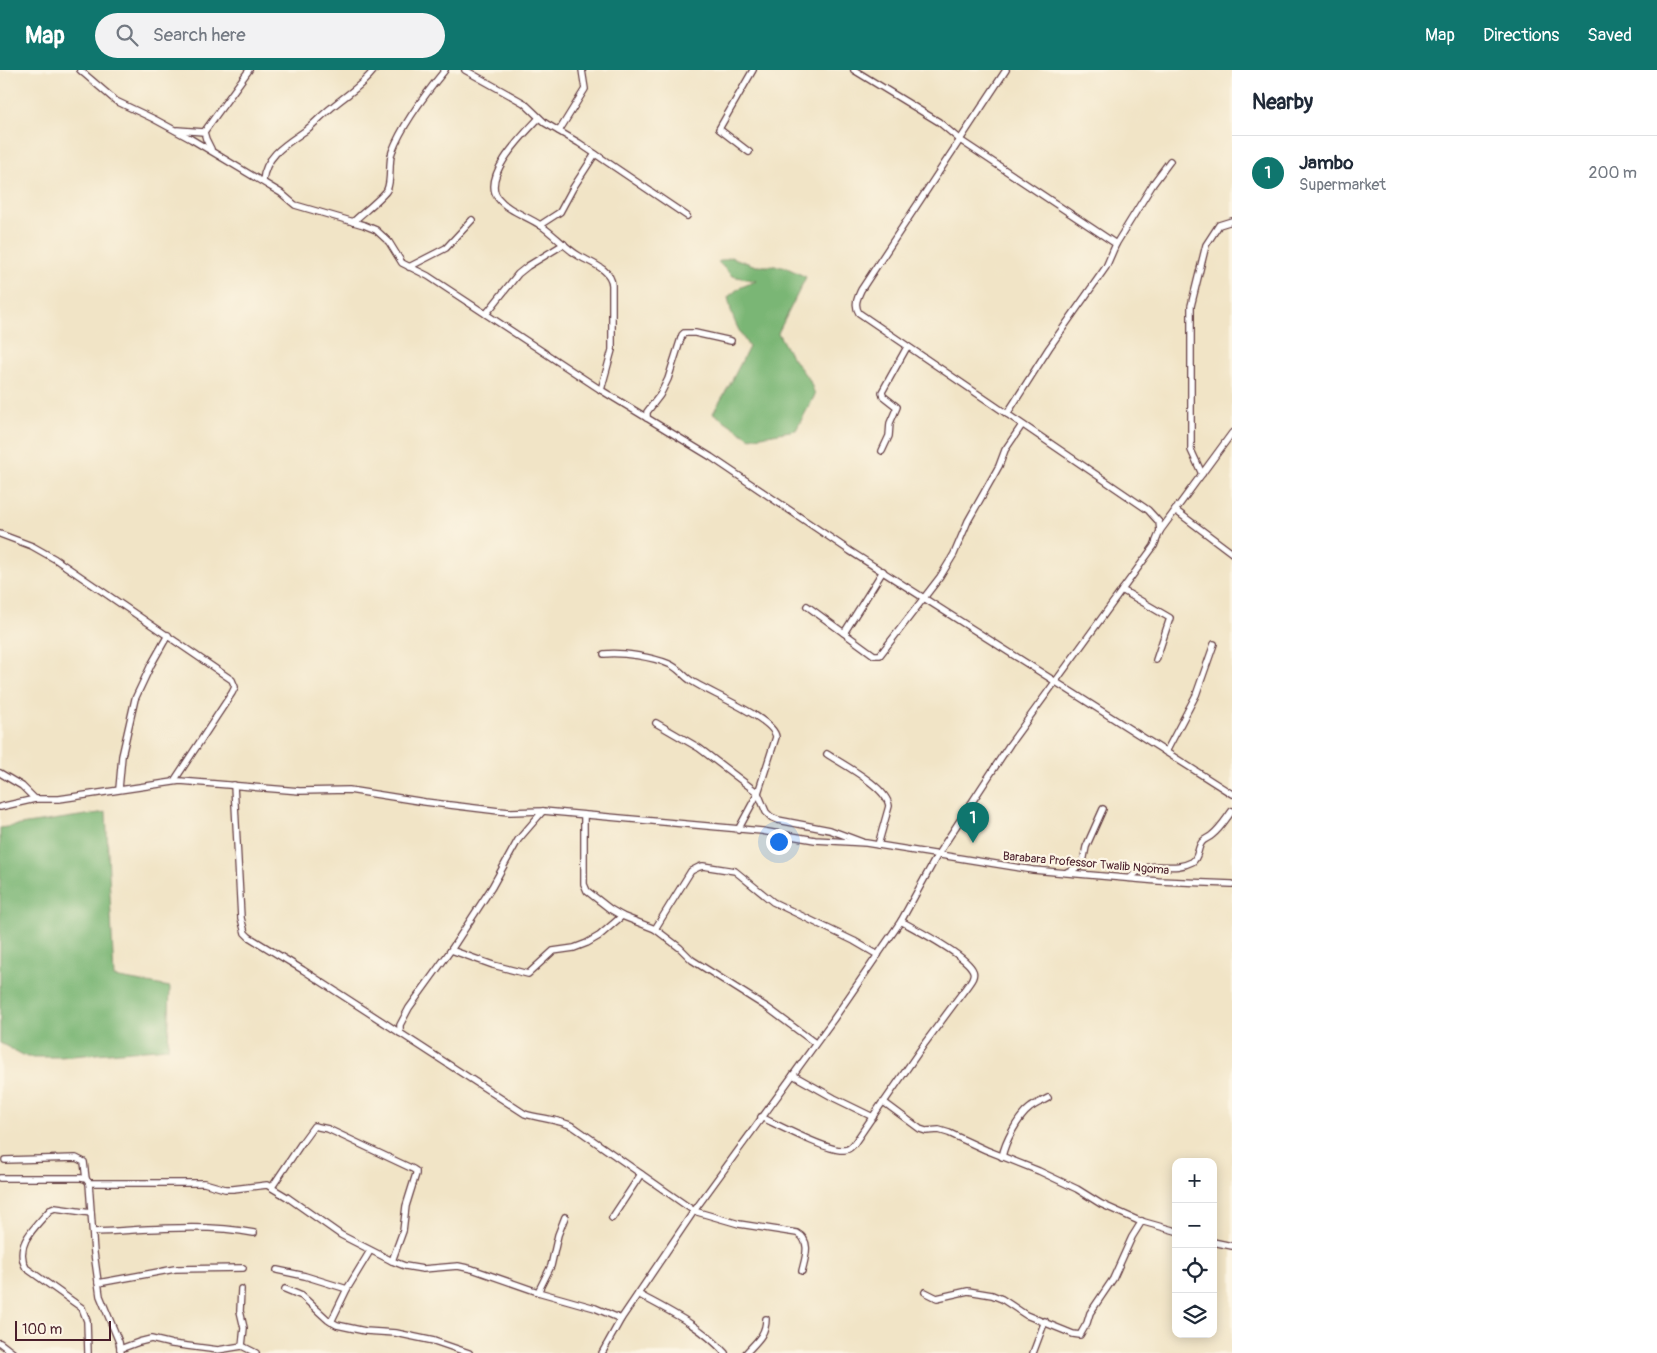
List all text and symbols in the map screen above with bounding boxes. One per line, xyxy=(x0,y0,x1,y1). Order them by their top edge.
search box xyxy=(95,13,445,58)
text: Map xyxy=(25,21,65,50)
icon: search xyxy=(113,21,141,49)
text: Search here xyxy=(153,23,246,47)
text: Map xyxy=(1425,24,1455,47)
text: Directions xyxy=(1483,24,1559,47)
text: Saved xyxy=(1587,24,1632,47)
text: Nearby xyxy=(1252,89,1313,116)
text: Jambo xyxy=(1299,151,1353,175)
text: 1 xyxy=(1265,163,1271,183)
text: 200 m xyxy=(1589,163,1637,183)
text: Supermarket xyxy=(1299,175,1386,195)
pin: 1 xyxy=(957,802,989,843)
your location xyxy=(766,829,792,855)
street label: Barabara Professor Twalib Ngoma xyxy=(1002,849,1170,878)
map controls xyxy=(1172,1158,1217,1338)
button: + xyxy=(1172,1158,1217,1203)
button: − xyxy=(1172,1203,1217,1248)
button: locate xyxy=(1172,1248,1217,1293)
button: layers xyxy=(1172,1293,1217,1338)
scale bar xyxy=(15,1318,111,1341)
text: 100 m xyxy=(22,1321,62,1338)

